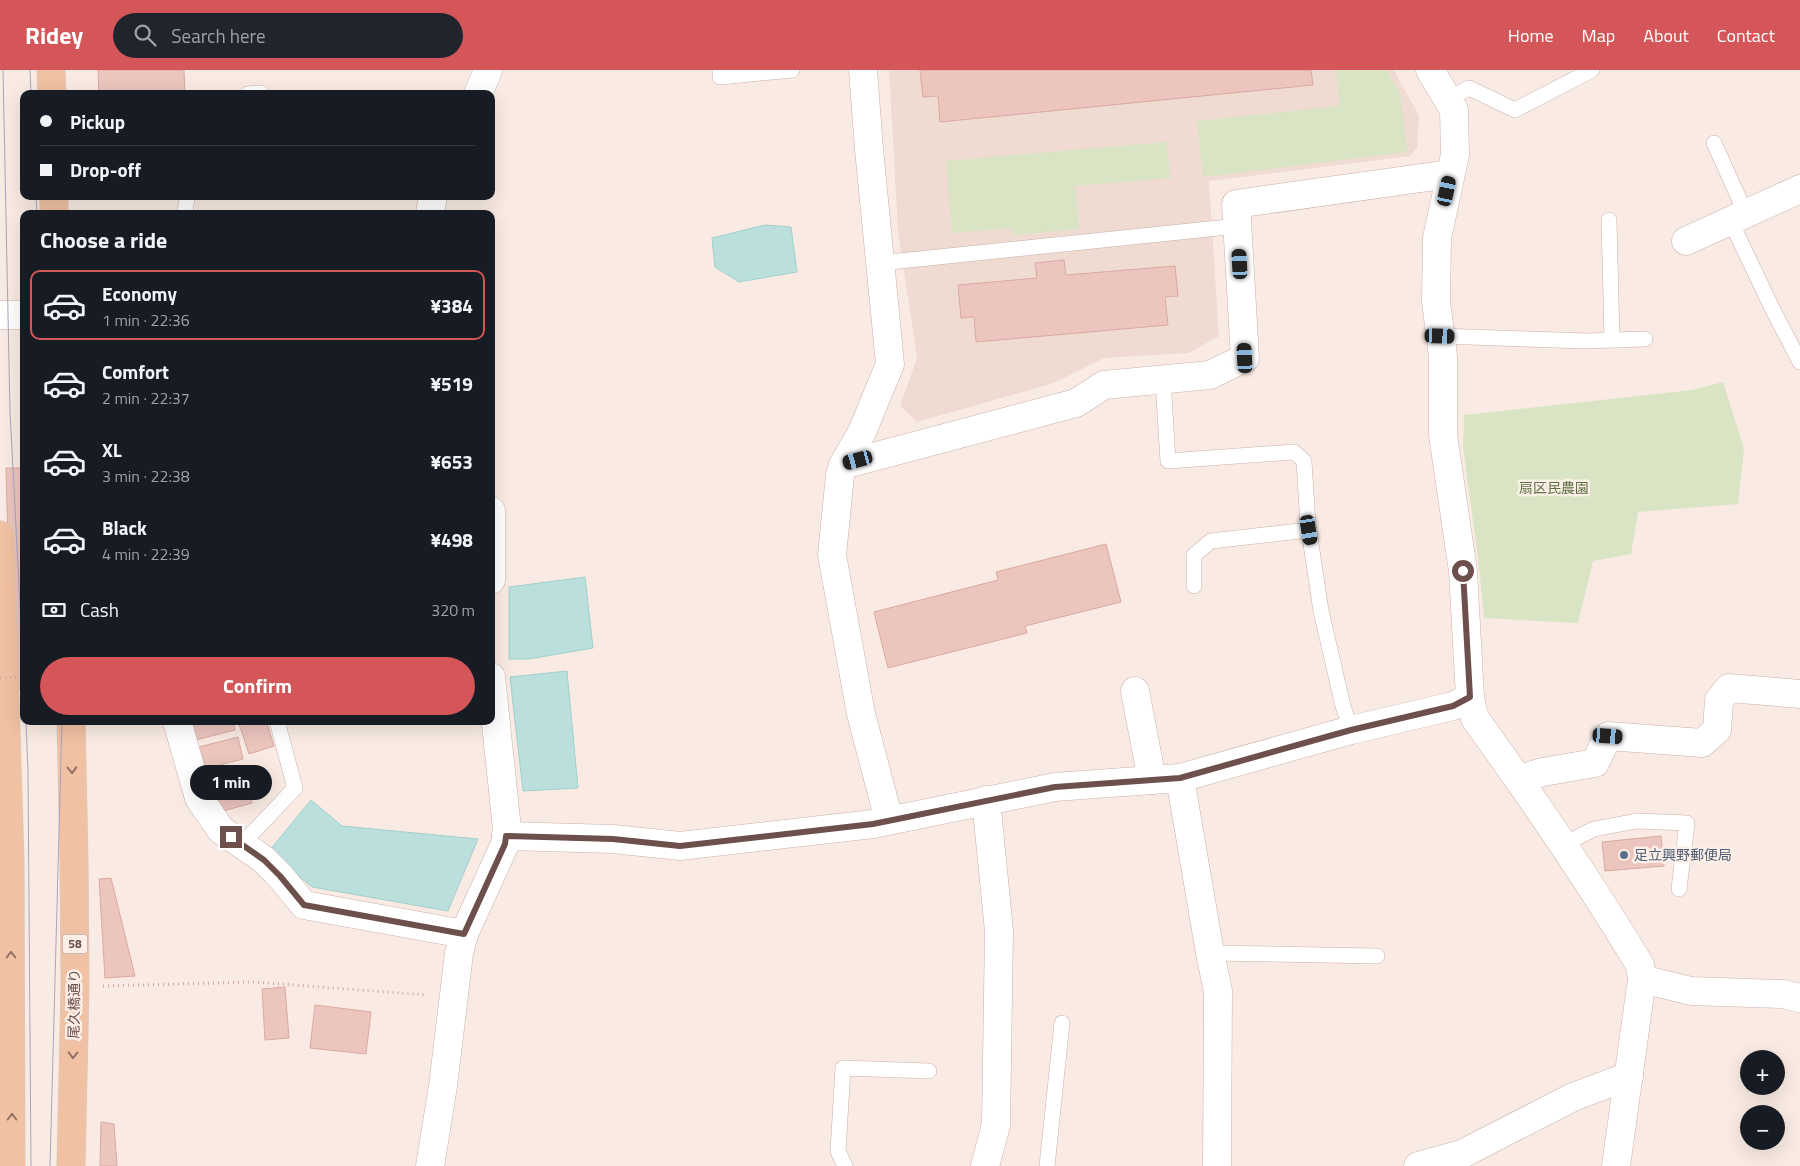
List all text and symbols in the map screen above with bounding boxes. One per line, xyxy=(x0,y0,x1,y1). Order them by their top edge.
search box xyxy=(113,13,463,58)
text: Ridey xyxy=(25,17,83,53)
icon: search xyxy=(131,21,159,49)
text: Search here xyxy=(171,21,266,50)
text: Home xyxy=(1508,22,1554,49)
text: Map xyxy=(1582,22,1615,49)
text: About xyxy=(1643,22,1689,49)
text: Contact xyxy=(1717,22,1775,49)
text: Pickup xyxy=(70,107,125,136)
text: Drop-off xyxy=(70,155,141,184)
car xyxy=(1436,175,1457,207)
text: Choose a ride xyxy=(40,223,167,257)
car xyxy=(1231,249,1248,279)
text: Economy xyxy=(102,279,177,308)
icon: car xyxy=(42,283,87,328)
text: ¥384 xyxy=(430,291,473,320)
text: 1 min · 22:36 xyxy=(102,308,190,332)
car xyxy=(1424,328,1455,344)
car xyxy=(1236,343,1253,373)
text: Comfort xyxy=(102,357,169,386)
icon: car xyxy=(42,361,87,406)
text: ¥519 xyxy=(430,369,473,398)
text: 2 min · 22:37 xyxy=(102,386,190,410)
text: XL xyxy=(102,435,122,464)
icon: car xyxy=(42,439,87,484)
text: ¥653 xyxy=(430,447,473,476)
car xyxy=(841,449,874,471)
text: 3 min · 22:38 xyxy=(102,464,190,488)
park label: 扇区民農園 xyxy=(1519,477,1589,498)
text: Black xyxy=(102,513,147,542)
car xyxy=(1299,514,1318,546)
icon: car xyxy=(42,517,87,562)
text: ¥498 xyxy=(430,525,473,554)
text: 4 min · 22:39 xyxy=(102,542,190,566)
route start xyxy=(1452,560,1474,582)
text: Cash xyxy=(80,595,119,624)
icon: cash xyxy=(40,596,68,624)
text: 320 m xyxy=(431,598,475,622)
button: Confirm xyxy=(40,657,475,715)
car xyxy=(1592,727,1623,745)
callout: 1 min xyxy=(190,764,272,800)
one-way arrow xyxy=(67,766,77,774)
text: 1 min xyxy=(212,770,250,794)
route end xyxy=(220,826,242,848)
place label: 足立興野郵便局 xyxy=(1634,844,1732,865)
marker: 足立興野郵便局 xyxy=(1618,849,1630,861)
road number: 58 xyxy=(62,934,88,954)
one-way arrow xyxy=(6,951,16,958)
street label: 尾久橋通り xyxy=(62,969,85,1039)
map controls xyxy=(1740,1050,1785,1150)
button: + xyxy=(1740,1050,1785,1095)
one-way arrow xyxy=(68,1052,78,1059)
button: − xyxy=(1740,1105,1785,1150)
one-way arrow xyxy=(7,1113,17,1121)

